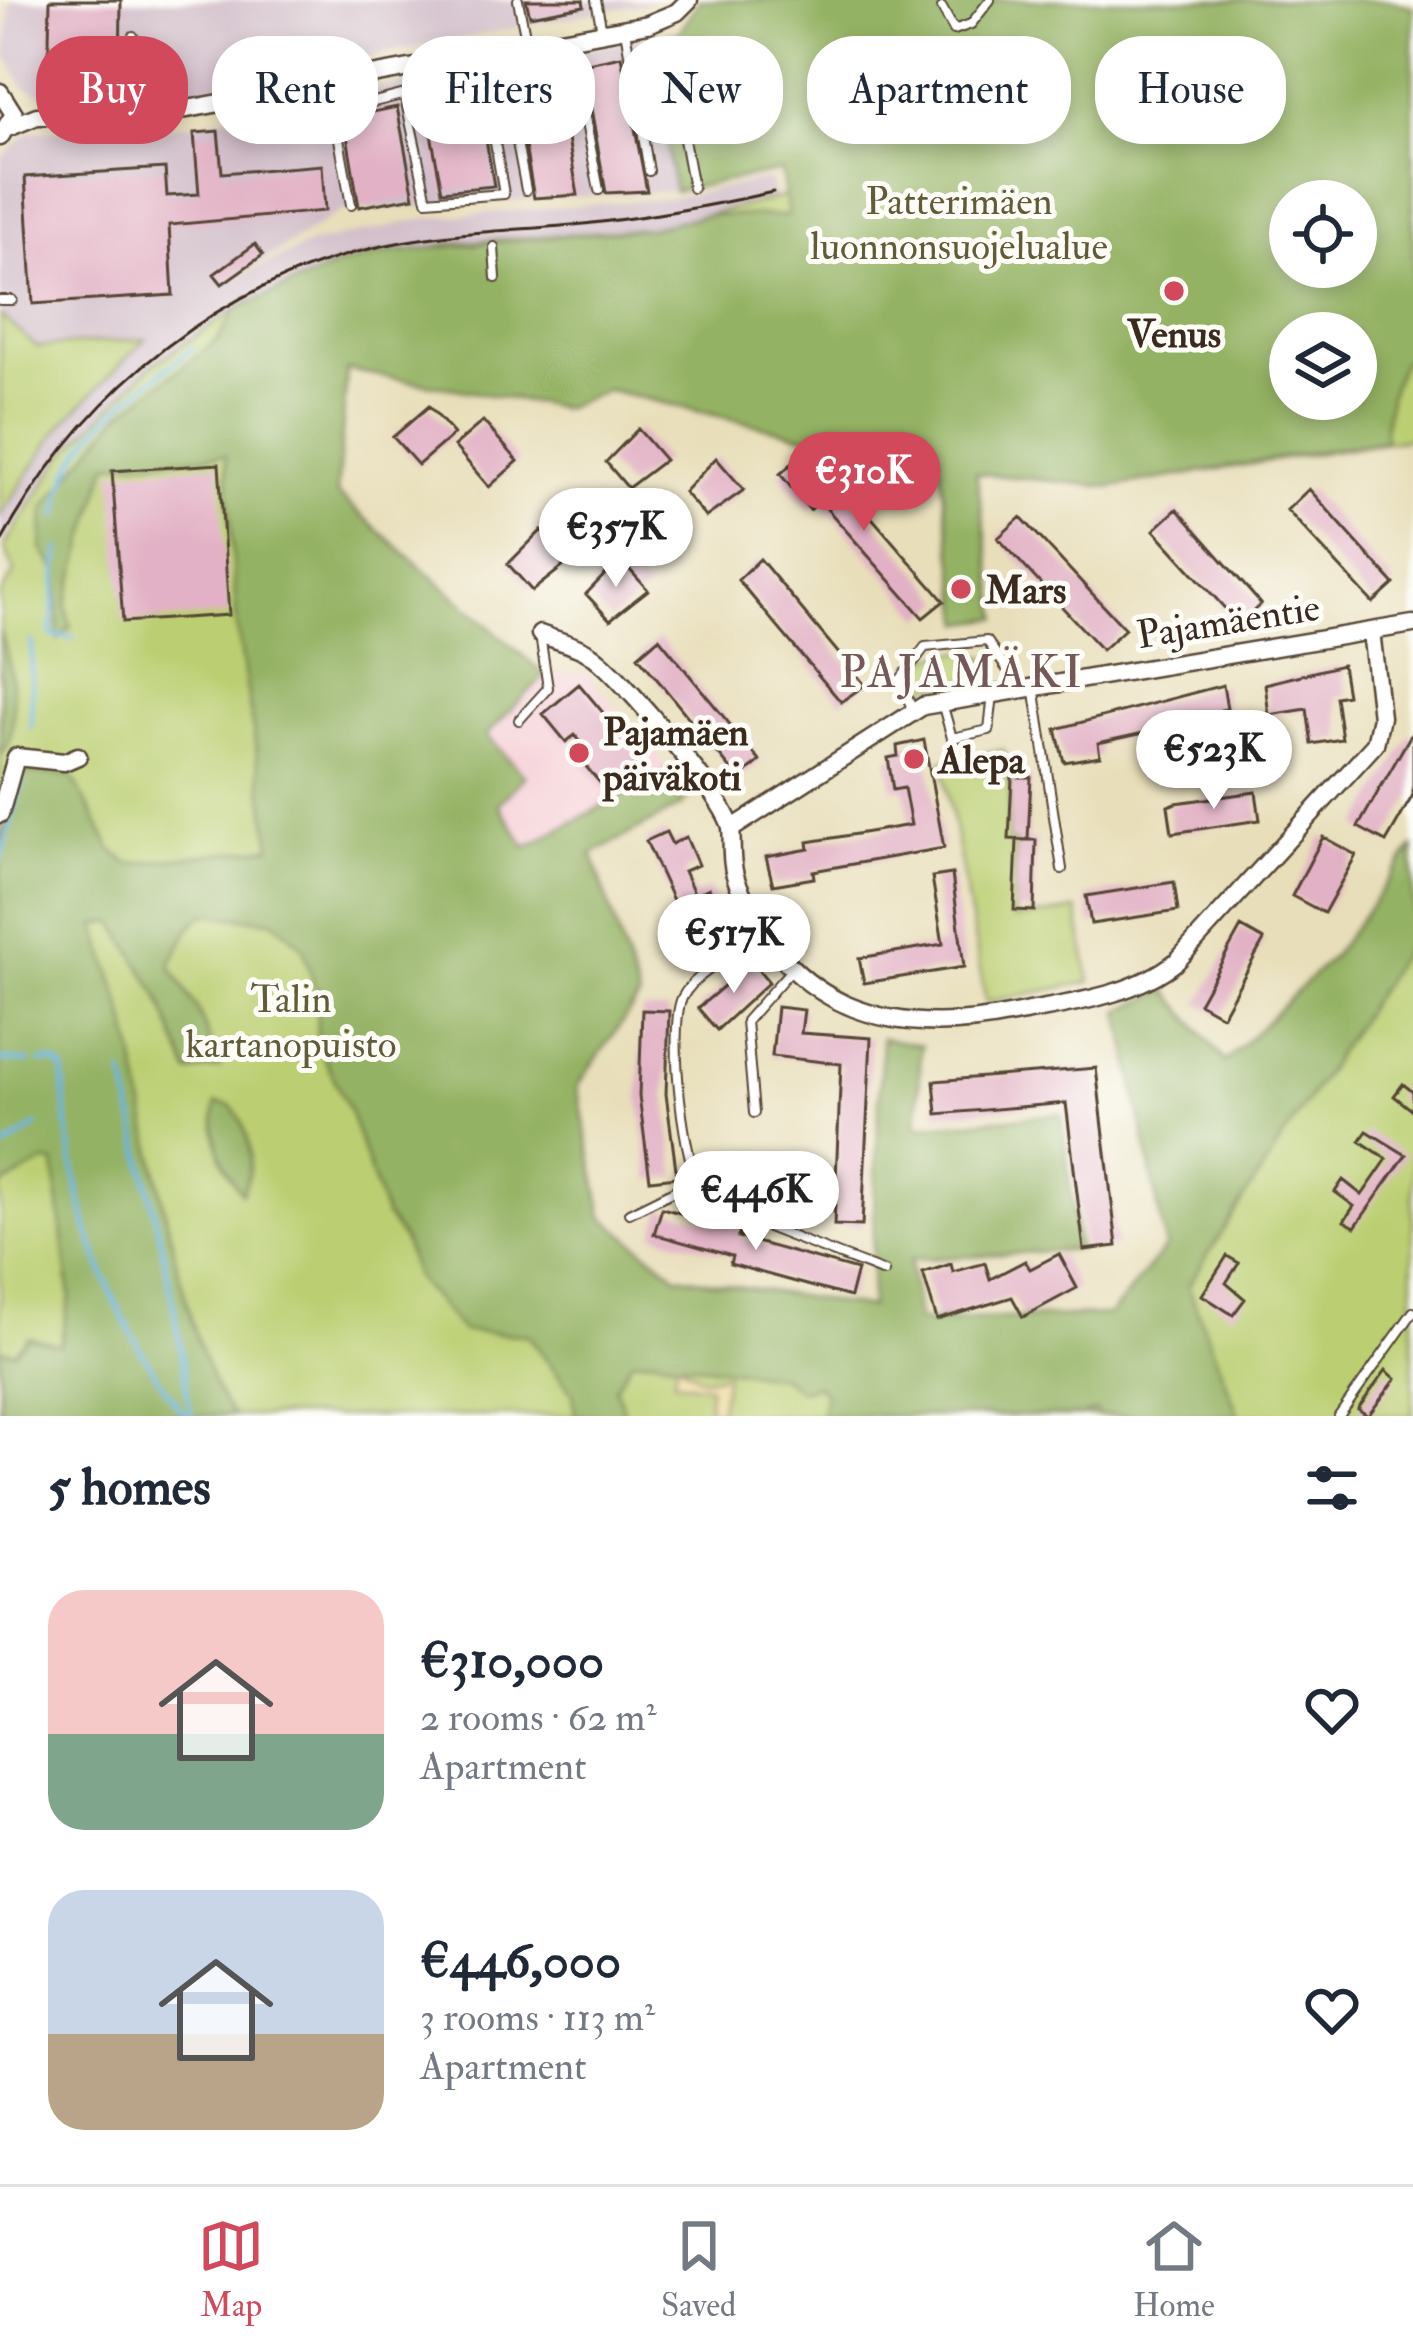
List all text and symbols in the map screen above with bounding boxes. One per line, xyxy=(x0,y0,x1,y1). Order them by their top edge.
chip: Buy xyxy=(36,36,188,144)
chip: Rent xyxy=(212,36,378,144)
chip: Filters xyxy=(402,36,595,144)
chip: New xyxy=(619,36,783,144)
chip: Apartment xyxy=(807,36,1071,144)
chip: House xyxy=(1095,36,1286,144)
park label: Patterimäen luonnonsuojelualue xyxy=(810,177,1108,271)
map controls xyxy=(1269,180,1377,420)
button: locate xyxy=(1269,180,1377,288)
marker: Venus xyxy=(1161,278,1187,304)
place label: Venus xyxy=(1127,310,1221,359)
button: layers xyxy=(1269,312,1377,420)
pin: €310K xyxy=(780,432,948,534)
text: €310K xyxy=(815,446,913,495)
pin: €357K xyxy=(532,488,700,590)
text: €357K xyxy=(566,502,666,551)
place label: Mars xyxy=(984,566,1066,615)
marker: Mars xyxy=(948,576,974,602)
street label: Pajamäentie xyxy=(1133,583,1323,660)
district label: PAJAMÄKI xyxy=(839,645,1085,701)
place label: Pajamäen päiväkoti xyxy=(602,708,749,802)
pin: €523K xyxy=(1130,710,1298,812)
text: €523K xyxy=(1163,724,1265,773)
place label: Alepa xyxy=(936,736,1026,785)
marker: Pajamäen päiväkoti xyxy=(566,740,592,766)
marker: Alepa xyxy=(901,746,927,772)
pin: €517K xyxy=(650,894,818,996)
text: €517K xyxy=(684,908,784,957)
park label: Talin kartanopuisto xyxy=(185,975,397,1069)
pin: €446K xyxy=(672,1151,840,1253)
text: €446K xyxy=(700,1165,812,1214)
icon: filters xyxy=(1299,1455,1365,1521)
text: 5 homes xyxy=(48,1456,211,1520)
text: €310,000 xyxy=(420,1629,604,1693)
icon: home xyxy=(144,1638,288,1782)
icon: heart xyxy=(1299,1677,1365,1743)
text: 2 rooms · 62 m² xyxy=(420,1693,657,1742)
text: Apartment xyxy=(420,1742,587,1791)
text: €446,000 xyxy=(420,1929,621,1993)
icon: home xyxy=(144,1938,288,2082)
icon: heart xyxy=(1299,1977,1365,2043)
text: 3 rooms · 113 m² xyxy=(420,1993,655,2042)
text: Apartment xyxy=(420,2042,587,2091)
tab: Map xyxy=(198,2213,264,2326)
tab: Saved xyxy=(661,2213,736,2326)
tab: Home xyxy=(1133,2213,1215,2326)

